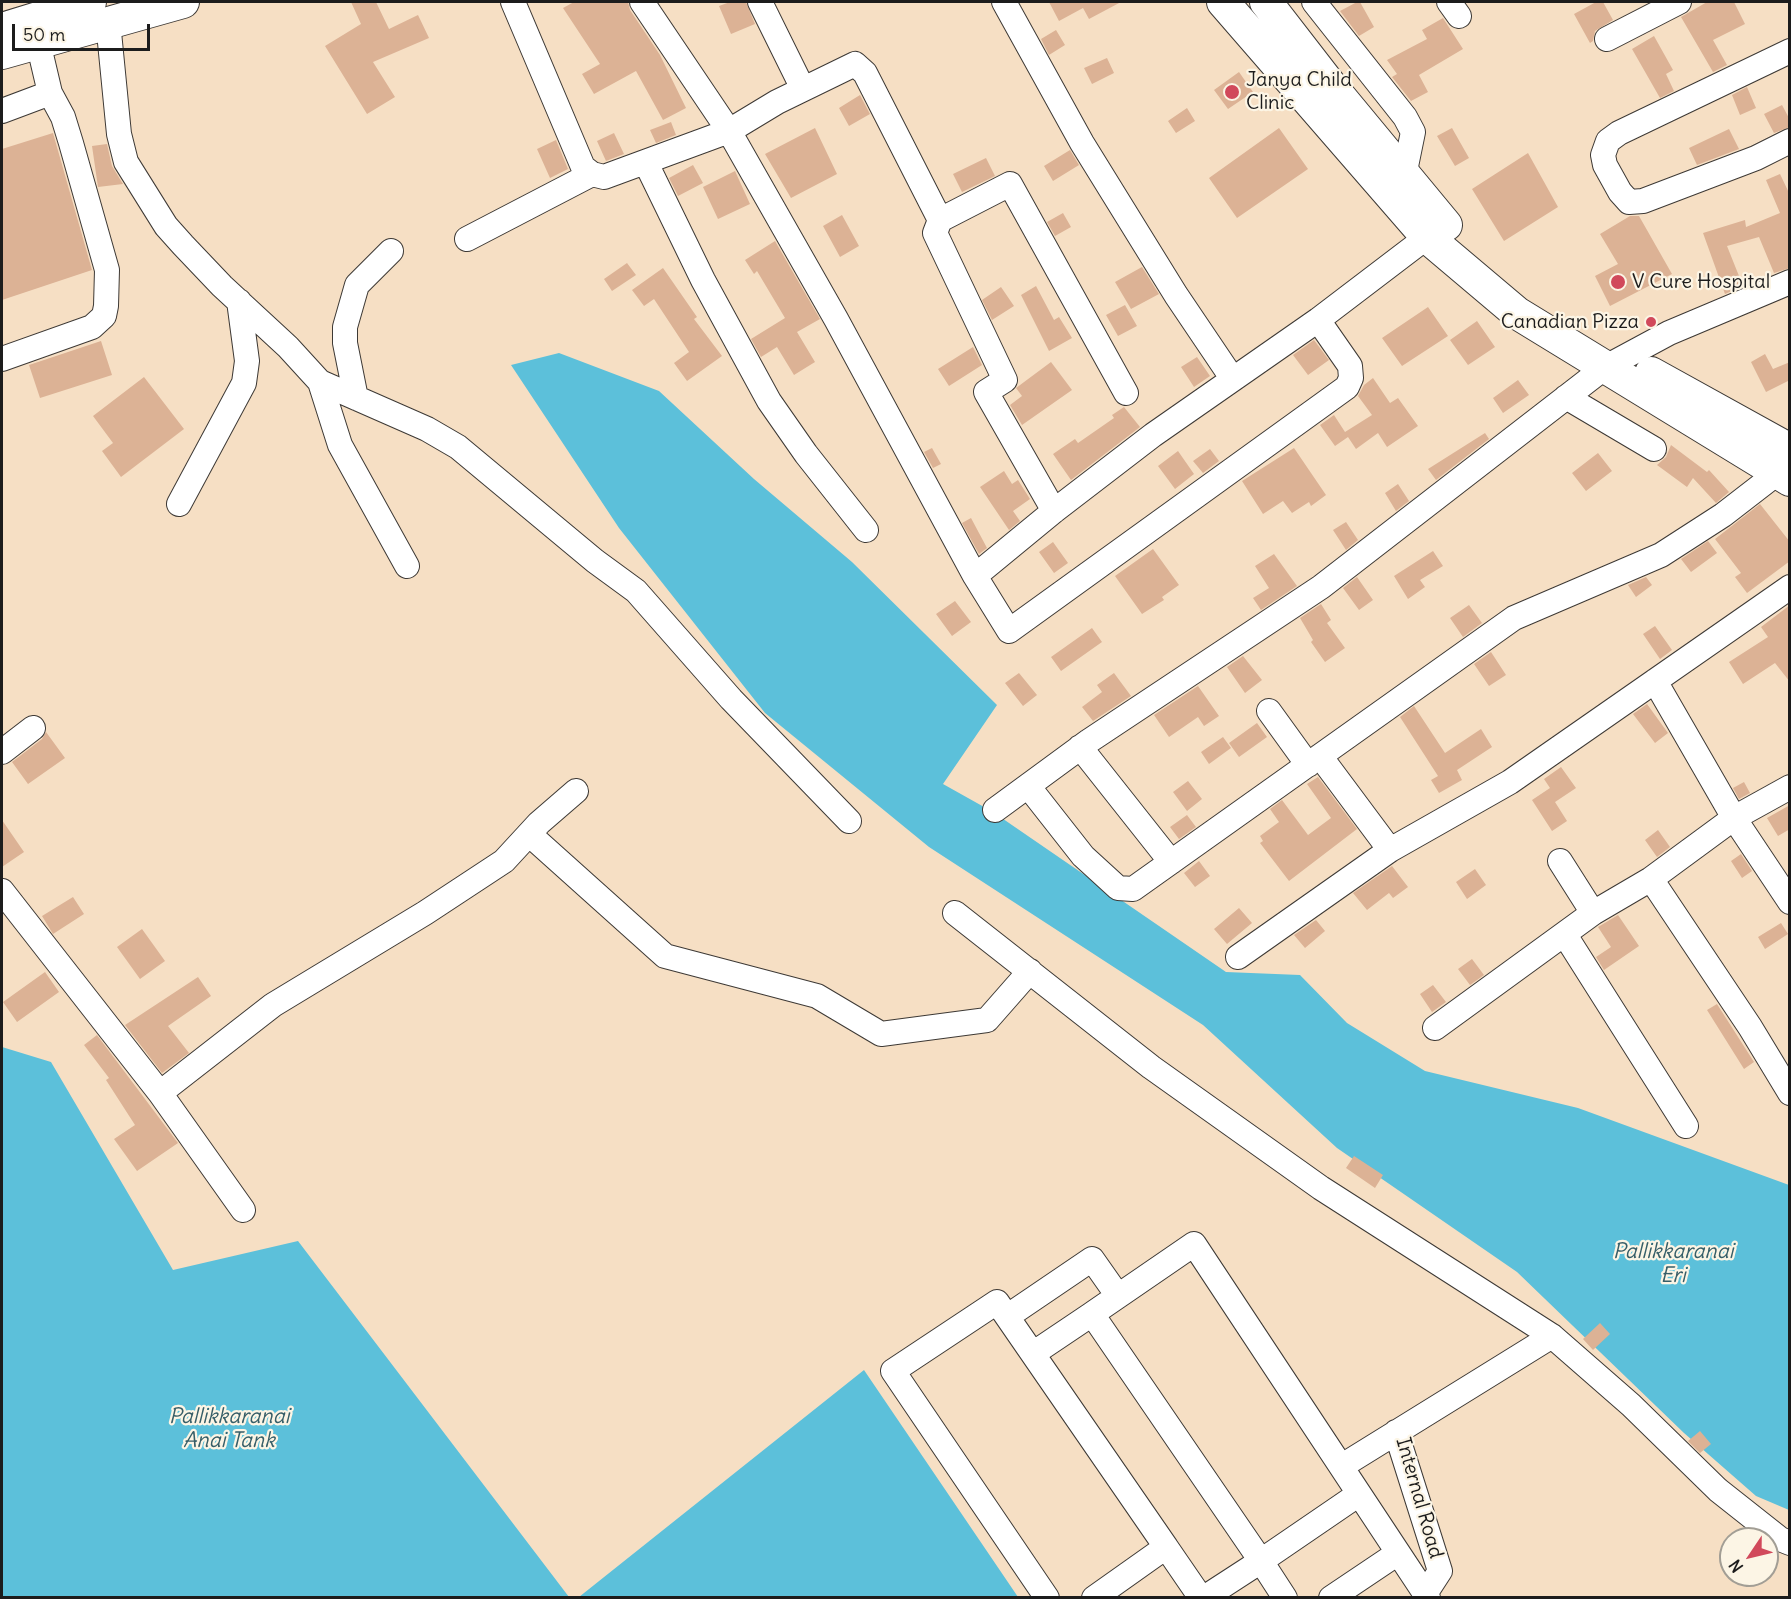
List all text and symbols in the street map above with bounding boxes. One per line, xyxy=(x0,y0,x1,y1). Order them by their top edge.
scale bar xyxy=(15,12,153,50)
text: 50 m xyxy=(23,23,65,46)
place label: Janya Child Clinic xyxy=(1246,68,1352,115)
marker: Janya Child Clinic xyxy=(1223,83,1241,101)
place label: V Cure Hospital xyxy=(1632,270,1770,294)
marker: V Cure Hospital xyxy=(1609,273,1627,291)
place label: Canadian Pizza xyxy=(1501,310,1639,334)
marker: Canadian Pizza xyxy=(1644,315,1658,329)
water label: Pallikkaranai Eri xyxy=(1613,1239,1733,1289)
water label: Pallikkaranai Anai Tank xyxy=(169,1404,289,1454)
street label: Internal Road xyxy=(1390,1435,1448,1561)
north arrow xyxy=(1719,1527,1779,1587)
text: N xyxy=(1725,1556,1747,1576)

